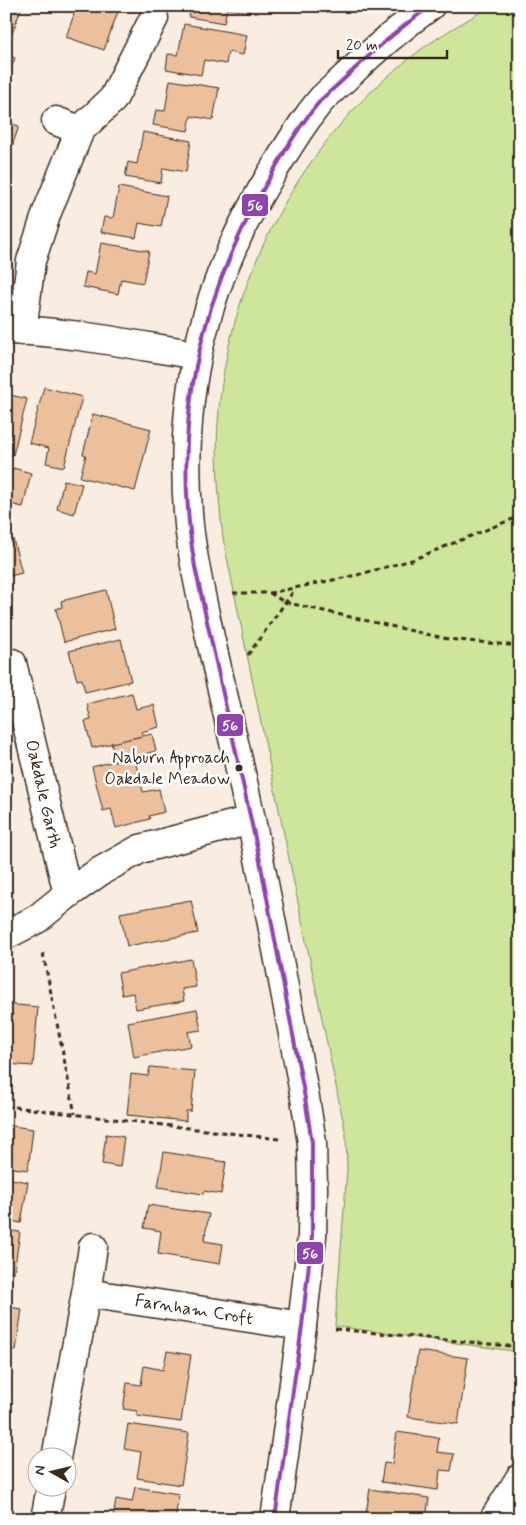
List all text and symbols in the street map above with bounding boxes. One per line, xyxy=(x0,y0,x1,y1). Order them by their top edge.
scale bar xyxy=(338,28,447,60)
text: 20 m xyxy=(346,36,378,56)
line badge: 56 xyxy=(241,193,269,217)
text: 56 xyxy=(247,197,263,215)
line badge: 56 xyxy=(216,713,244,737)
text: 56 xyxy=(222,717,238,735)
street label: Oakdale Garth xyxy=(19,737,67,851)
place label: Naburn Approach Oakdale Meadow xyxy=(105,747,230,790)
marker: Naburn Approach Oakdale Meadow xyxy=(234,763,244,773)
line badge: 56 xyxy=(296,1241,324,1265)
text: 56 xyxy=(302,1245,318,1263)
street label: Farnham Croft xyxy=(133,1289,255,1331)
north arrow xyxy=(28,1448,78,1498)
text: N xyxy=(31,1464,50,1476)

